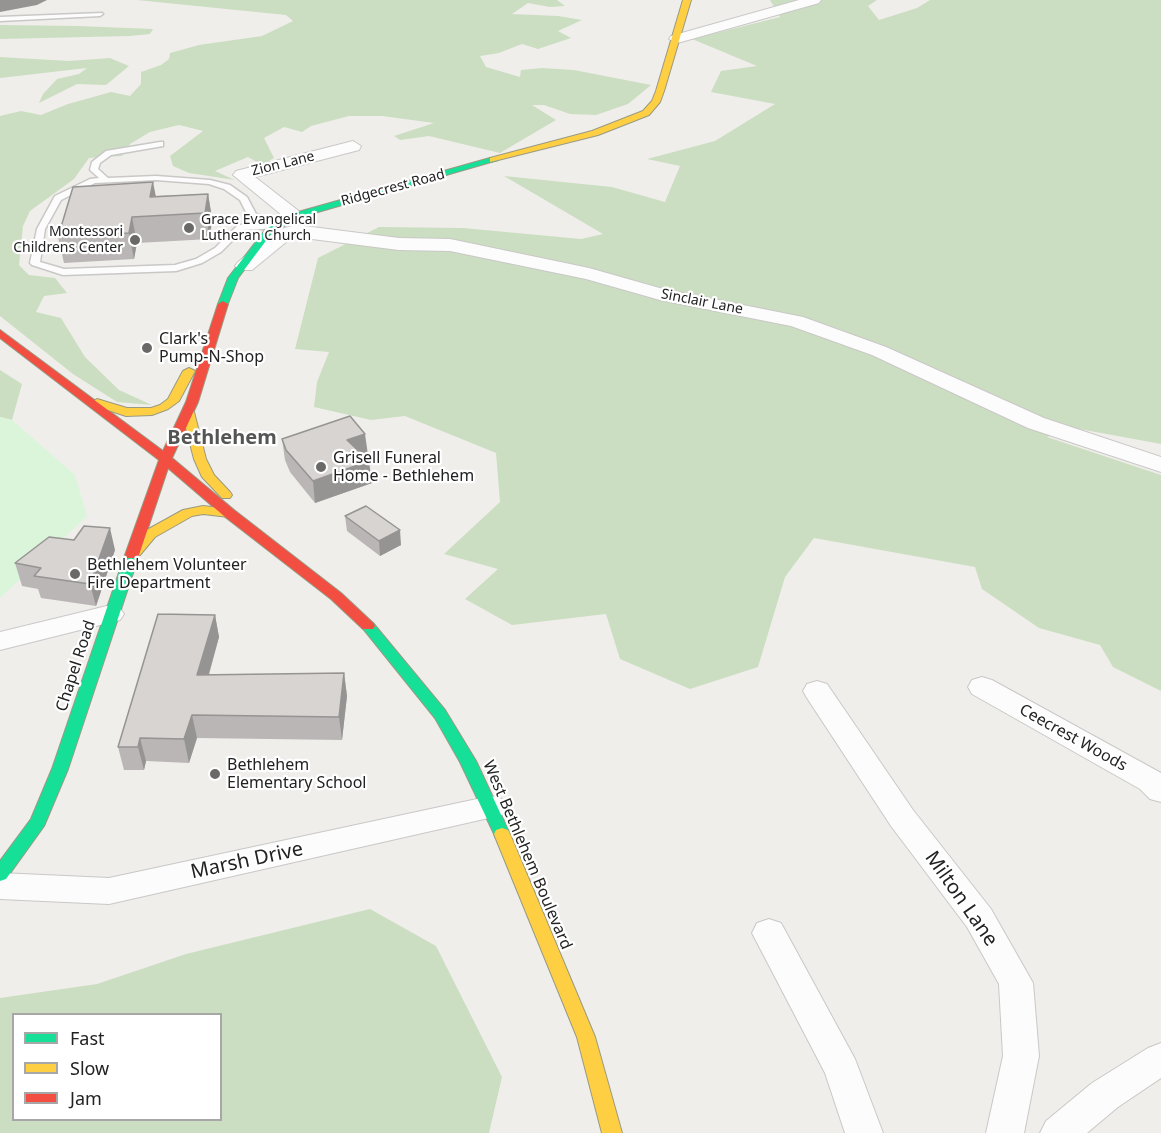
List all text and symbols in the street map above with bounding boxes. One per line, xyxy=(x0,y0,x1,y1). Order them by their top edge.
street label: Zion Lane xyxy=(250,148,316,180)
street label: Ridgecrest Road xyxy=(339,166,447,210)
place label: Grace Evangelical Lutheran Church xyxy=(201,212,316,244)
marker: Grace Evangelical Lutheran Church xyxy=(182,221,196,235)
place label: Montessori Childrens Center xyxy=(13,224,123,256)
marker: Montessori Childrens Center xyxy=(128,233,142,247)
street label: Sinclair Lane xyxy=(660,286,744,318)
place label: Clark's Pump-N-Shop xyxy=(159,329,264,367)
marker: Clark's Pump-N-Shop xyxy=(140,341,154,355)
district label: Bethlehem xyxy=(167,426,277,450)
place label: Grisell Funeral Home - Bethlehem xyxy=(333,448,474,486)
marker: Grisell Funeral Home - Bethlehem xyxy=(314,460,328,474)
place label: Bethlehem Volunteer Fire Department xyxy=(87,555,247,593)
marker: Bethlehem Volunteer Fire Department xyxy=(68,567,82,581)
street label: Chapel Road xyxy=(52,618,100,714)
street label: Ceecrest Woods xyxy=(1016,700,1130,776)
place label: Bethlehem Elementary School xyxy=(227,755,366,793)
street label: West Bethlehem Boulevard xyxy=(478,758,576,952)
marker: Bethlehem Elementary School xyxy=(208,767,222,781)
street label: Marsh Drive xyxy=(189,837,305,885)
street label: Milton Lane xyxy=(919,847,1003,951)
legend xyxy=(12,1013,222,1121)
text: Fast xyxy=(70,1026,105,1050)
text: Slow xyxy=(70,1056,109,1080)
text: Jam xyxy=(70,1086,102,1110)

